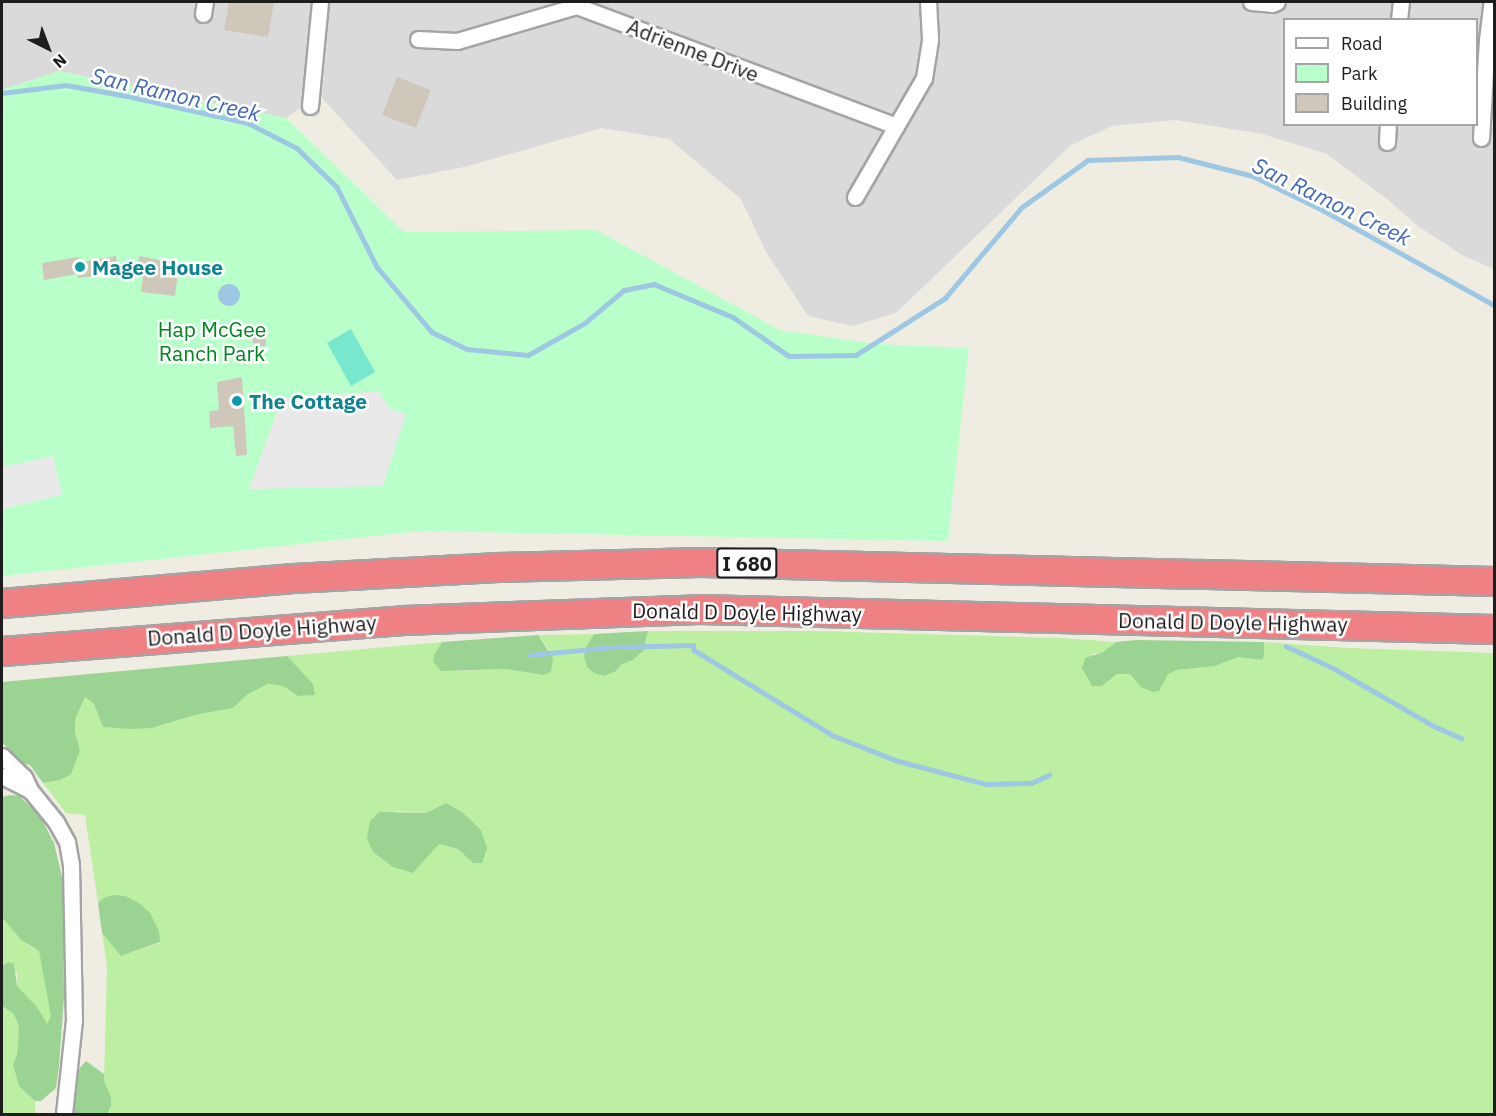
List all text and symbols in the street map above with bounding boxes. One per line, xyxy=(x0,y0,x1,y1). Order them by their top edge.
street label: Adrienne Drive xyxy=(624,13,762,87)
north arrow xyxy=(18,18,78,78)
legend xyxy=(1283,18,1478,126)
text: Road xyxy=(1341,32,1382,55)
text: N xyxy=(49,50,71,73)
water label: San Ramon Creek xyxy=(89,62,263,126)
text: Park xyxy=(1341,62,1377,85)
text: Building xyxy=(1341,92,1407,115)
water label: San Ramon Creek xyxy=(1249,151,1415,251)
place label: Magee House xyxy=(92,254,223,280)
marker: Magee House xyxy=(73,260,87,274)
park label: Hap McGee Ranch Park xyxy=(158,316,266,366)
place label: The Cottage xyxy=(249,388,367,414)
marker: The Cottage xyxy=(230,394,244,408)
road number: I 680 xyxy=(716,546,778,580)
street label: Donald D Doyle Highway xyxy=(632,597,862,627)
street label: Donald D Doyle Highway xyxy=(1118,607,1348,637)
street label: Donald D Doyle Highway xyxy=(146,609,378,651)

